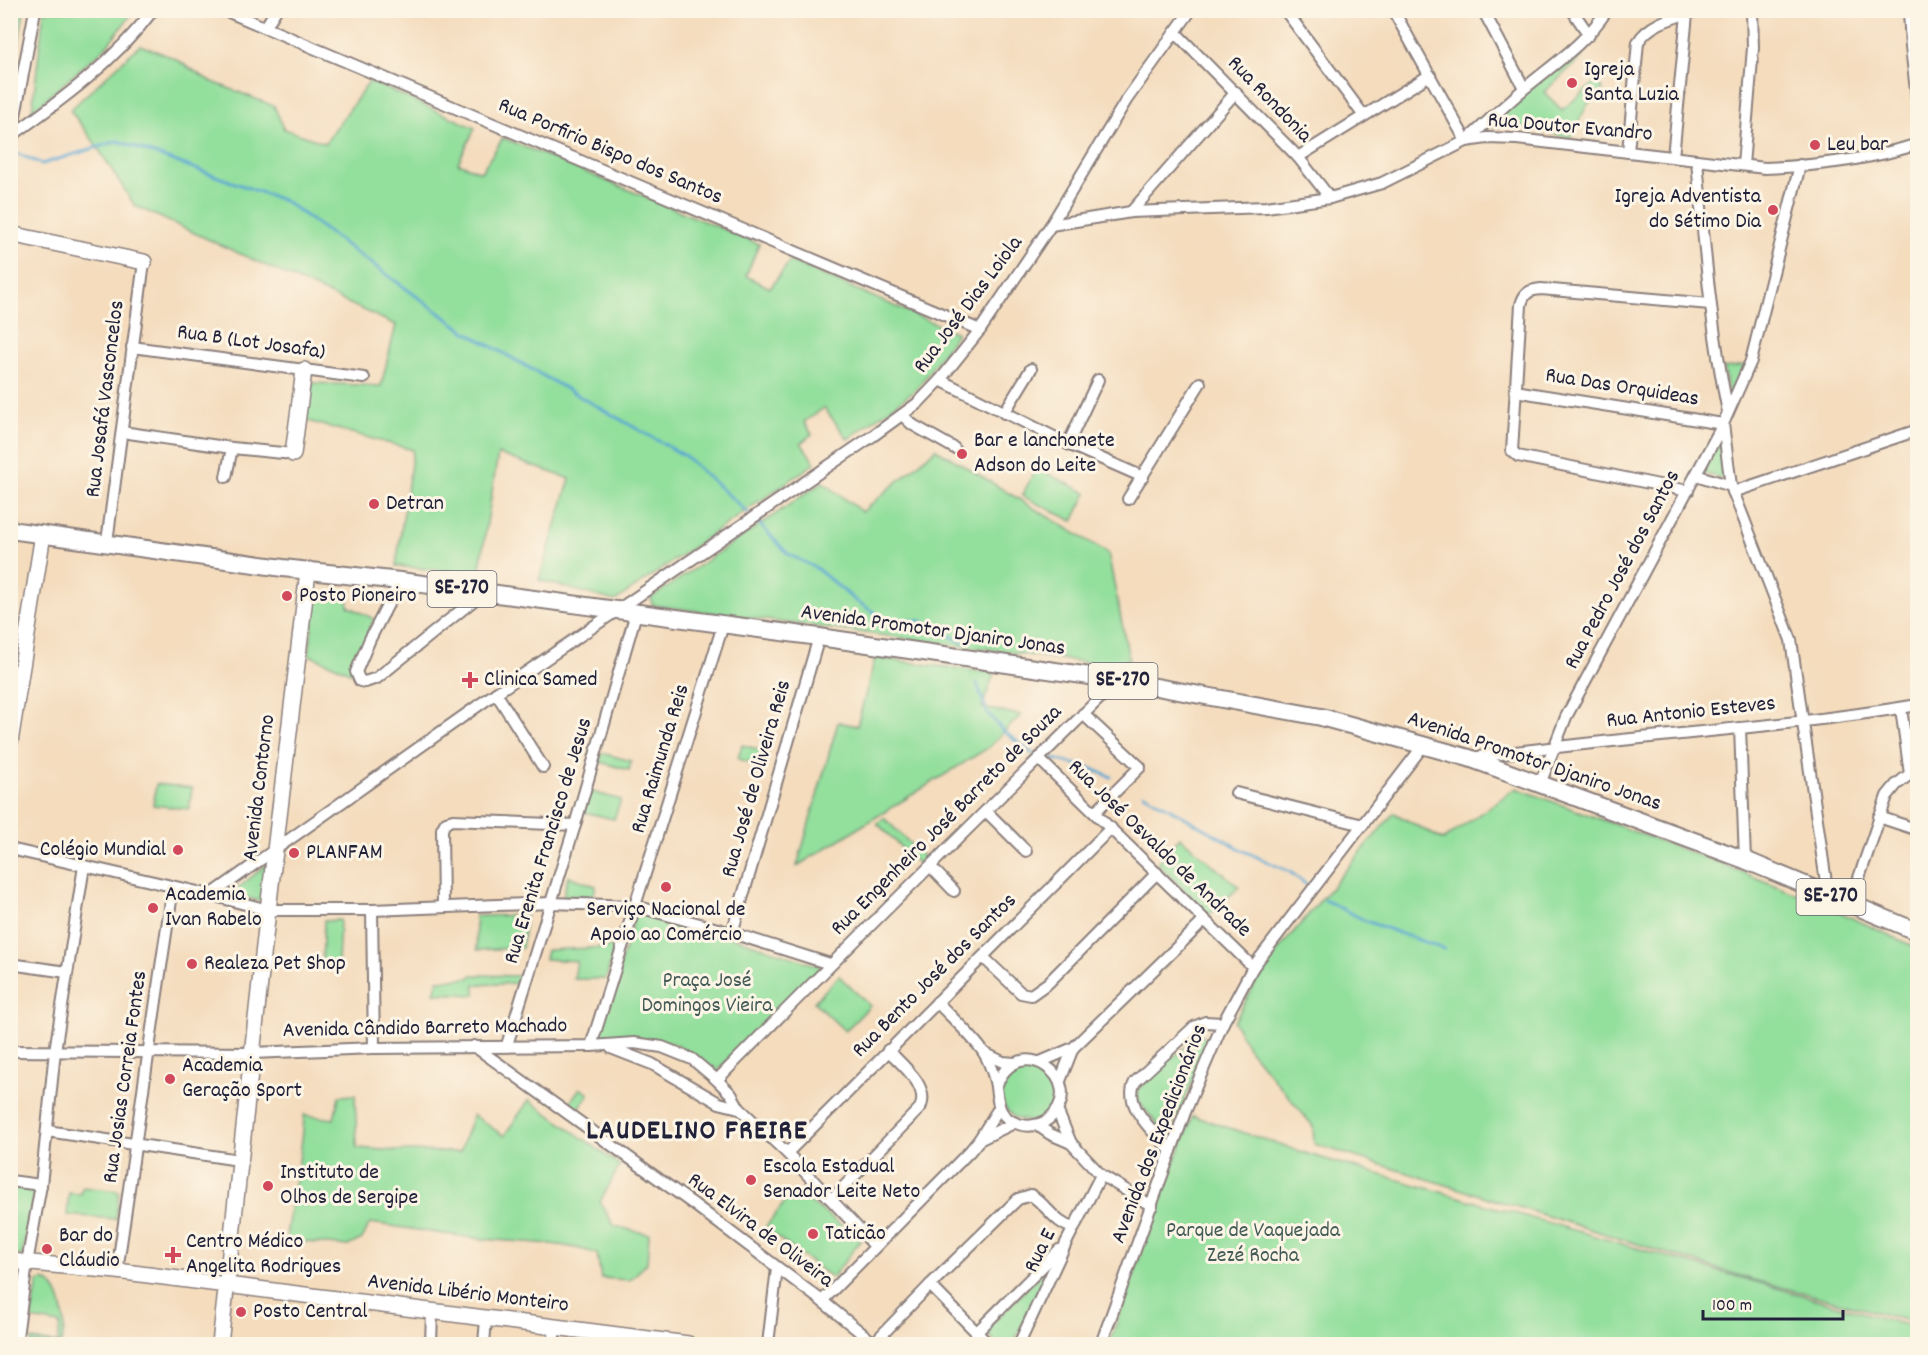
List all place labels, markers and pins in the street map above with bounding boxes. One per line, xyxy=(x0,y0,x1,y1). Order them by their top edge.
place label: Igreja Santa Luzia xyxy=(1584,55,1680,111)
marker: Igreja Santa Luzia xyxy=(1565,76,1579,90)
place label: Leu bar xyxy=(1827,130,1889,161)
marker: Leu bar xyxy=(1808,138,1822,152)
place label: Igreja Adventista do Sétimo Dia xyxy=(1614,182,1762,238)
marker: Igreja Adventista do Sétimo Dia xyxy=(1766,203,1780,217)
place label: Bar e lanchonete Adson do Leite xyxy=(974,426,1115,482)
marker: Bar e lanchonete Adson do Leite xyxy=(955,447,969,461)
place label: Detran xyxy=(386,489,444,520)
marker: Detran xyxy=(367,497,381,511)
place label: Posto Pioneiro xyxy=(299,581,417,612)
marker: Posto Pioneiro xyxy=(280,589,294,603)
place label: Clinica Samed xyxy=(484,665,598,696)
marker: Clinica Samed xyxy=(461,671,479,689)
place label: Colégio Mundial xyxy=(40,835,166,866)
place label: PLANFAM xyxy=(306,838,383,869)
marker: Colégio Mundial xyxy=(171,843,185,857)
marker: PLANFAM xyxy=(287,846,301,860)
place label: Academia Ivan Rabelo xyxy=(165,880,262,936)
marker: Serviço Nacional de Apoio ao Comércio xyxy=(659,880,673,894)
place label: Serviço Nacional de Apoio ao Comércio xyxy=(586,895,746,951)
marker: Academia Ivan Rabelo xyxy=(146,901,160,915)
place label: Realeza Pet Shop xyxy=(204,949,346,980)
marker: Realeza Pet Shop xyxy=(185,957,199,971)
place label: Academia Geração Sport xyxy=(182,1051,302,1107)
marker: Academia Geração Sport xyxy=(163,1072,177,1086)
place label: Escola Estadual Senador Leite Neto xyxy=(763,1152,920,1208)
place label: Instituto de Olhos de Sergipe xyxy=(280,1158,418,1214)
marker: Escola Estadual Senador Leite Neto xyxy=(744,1173,758,1187)
marker: Instituto de Olhos de Sergipe xyxy=(261,1179,275,1193)
place label: Taticão xyxy=(825,1219,886,1250)
place label: Bar do Cláudio xyxy=(59,1221,120,1277)
place label: Centro Médico Angelita Rodrigues xyxy=(186,1227,341,1283)
marker: Taticão xyxy=(806,1227,820,1241)
marker: Bar do Cláudio xyxy=(40,1242,54,1256)
marker: Centro Médico Angelita Rodrigues xyxy=(164,1246,182,1264)
place label: Posto Central xyxy=(253,1297,368,1328)
marker: Posto Central xyxy=(234,1305,248,1319)

